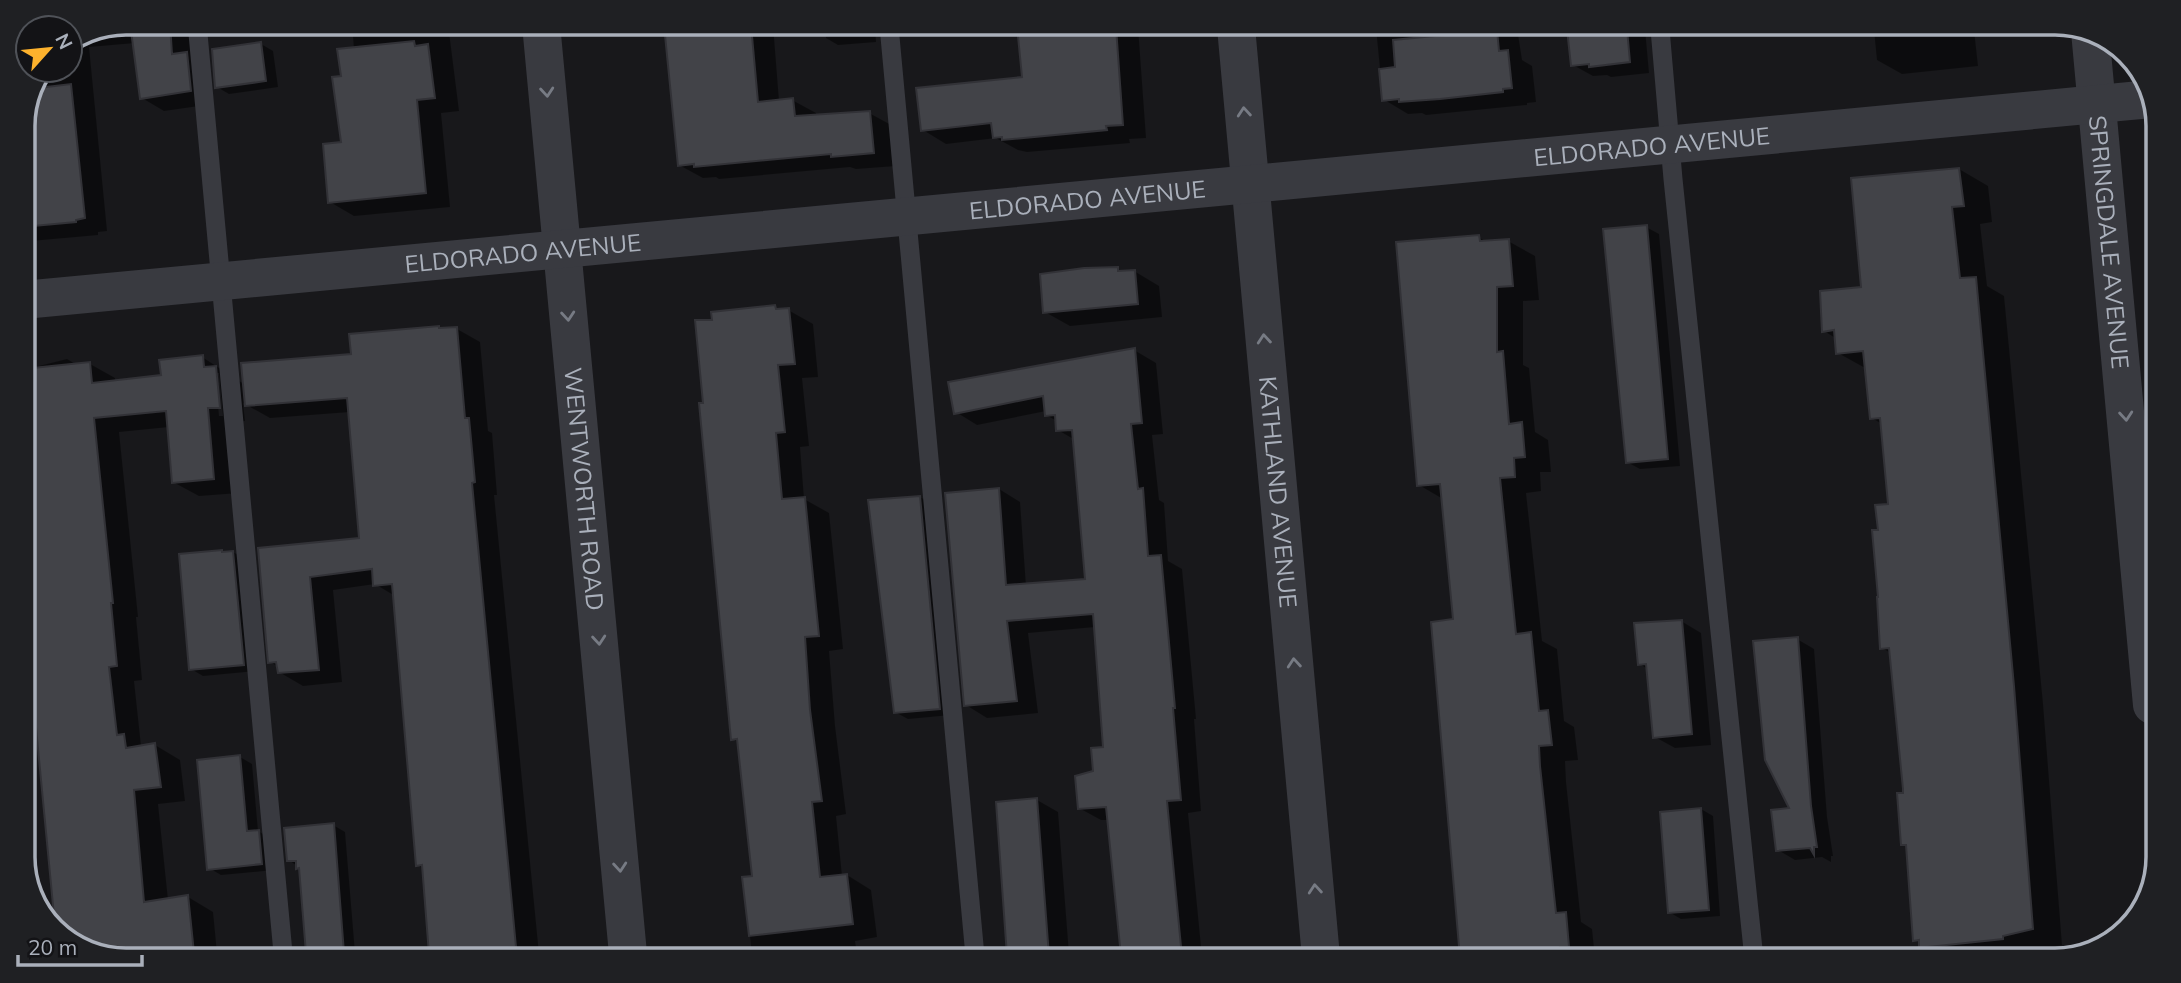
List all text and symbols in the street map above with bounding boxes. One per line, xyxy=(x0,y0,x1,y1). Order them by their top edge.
north arrow xyxy=(14,14,84,84)
text: N xyxy=(50,29,78,53)
one-way arrow xyxy=(539,87,554,98)
one-way arrow xyxy=(1237,106,1252,117)
street label: SPRINGDALE AVENUE xyxy=(2083,114,2136,370)
street label: ELDORADO AVENUE xyxy=(1532,120,1771,172)
street label: ELDORADO AVENUE xyxy=(968,173,1207,226)
street label: ELDORADO AVENUE xyxy=(403,227,642,279)
one-way arrow xyxy=(560,311,575,322)
one-way arrow xyxy=(1257,333,1272,344)
street label: WENTWORTH ROAD xyxy=(558,366,611,612)
street label: KATHLAND AVENUE xyxy=(1253,375,1304,609)
one-way arrow xyxy=(2118,411,2133,422)
one-way arrow xyxy=(591,635,606,646)
one-way arrow xyxy=(1287,657,1302,668)
one-way arrow xyxy=(612,861,627,872)
one-way arrow xyxy=(1308,883,1323,894)
scale bar xyxy=(18,923,142,967)
text: 20 m xyxy=(28,934,77,960)

